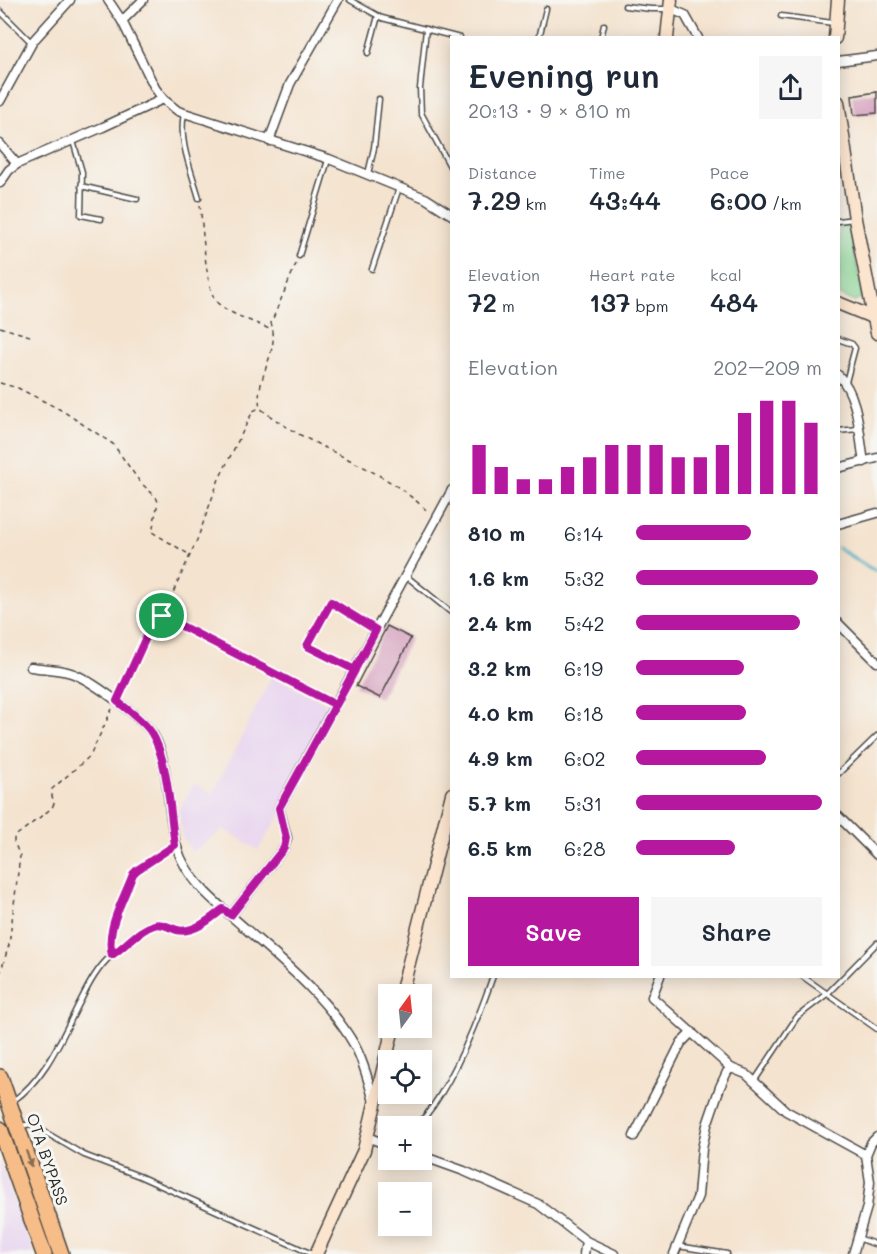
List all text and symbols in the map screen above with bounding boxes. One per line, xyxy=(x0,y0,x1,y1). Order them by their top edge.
text: Evening run xyxy=(468,53,660,96)
button: share xyxy=(759,56,822,119)
text: 20:13 · 9 × 810 m xyxy=(468,97,631,123)
text: Distance xyxy=(468,162,537,183)
text: Time xyxy=(589,162,625,183)
text: Pace xyxy=(710,162,749,183)
text: 7.29 xyxy=(468,183,520,217)
text: 43:44 xyxy=(589,183,661,217)
text: 6:00 xyxy=(710,183,767,217)
text: km xyxy=(520,193,547,214)
text: /km xyxy=(767,193,802,214)
text: Elevation xyxy=(468,264,540,285)
text: Heart rate xyxy=(589,264,675,285)
text: kcal xyxy=(710,264,742,285)
text: 72 xyxy=(468,285,497,319)
text: 137 xyxy=(589,285,631,319)
text: 484 xyxy=(710,285,758,319)
text: m xyxy=(497,295,515,316)
text: bpm xyxy=(631,295,668,316)
text: Elevation xyxy=(468,354,558,380)
text: 202–209 m xyxy=(713,354,822,380)
text: 810 m xyxy=(468,520,525,546)
text: 6:14 xyxy=(564,520,603,546)
text: 1.6 km xyxy=(468,565,529,591)
text: 5:32 xyxy=(564,565,605,591)
pin xyxy=(136,590,187,641)
icon: arrive xyxy=(145,599,178,632)
text: 2.4 km xyxy=(468,610,532,636)
text: 5:42 xyxy=(564,610,605,636)
text: 3.2 km xyxy=(468,655,531,681)
text: 6:19 xyxy=(564,655,603,681)
text: 4.0 km xyxy=(468,700,534,726)
text: 6:18 xyxy=(564,700,603,726)
text: 4.9 km xyxy=(468,745,533,771)
text: 6:02 xyxy=(564,745,606,771)
text: 5.7 km xyxy=(468,790,531,816)
text: 5:31 xyxy=(564,790,603,816)
text: 6.5 km xyxy=(468,835,532,861)
text: 6:28 xyxy=(564,835,606,861)
button: Save xyxy=(468,897,639,966)
button: Share xyxy=(651,897,822,966)
north arrow xyxy=(378,984,432,1038)
map controls xyxy=(378,984,432,1236)
button: locate xyxy=(378,1050,432,1104)
street label: OTA BYPASS xyxy=(22,1110,74,1208)
button: + xyxy=(378,1116,432,1170)
one-way arrow xyxy=(24,1150,34,1168)
button: − xyxy=(378,1182,432,1236)

